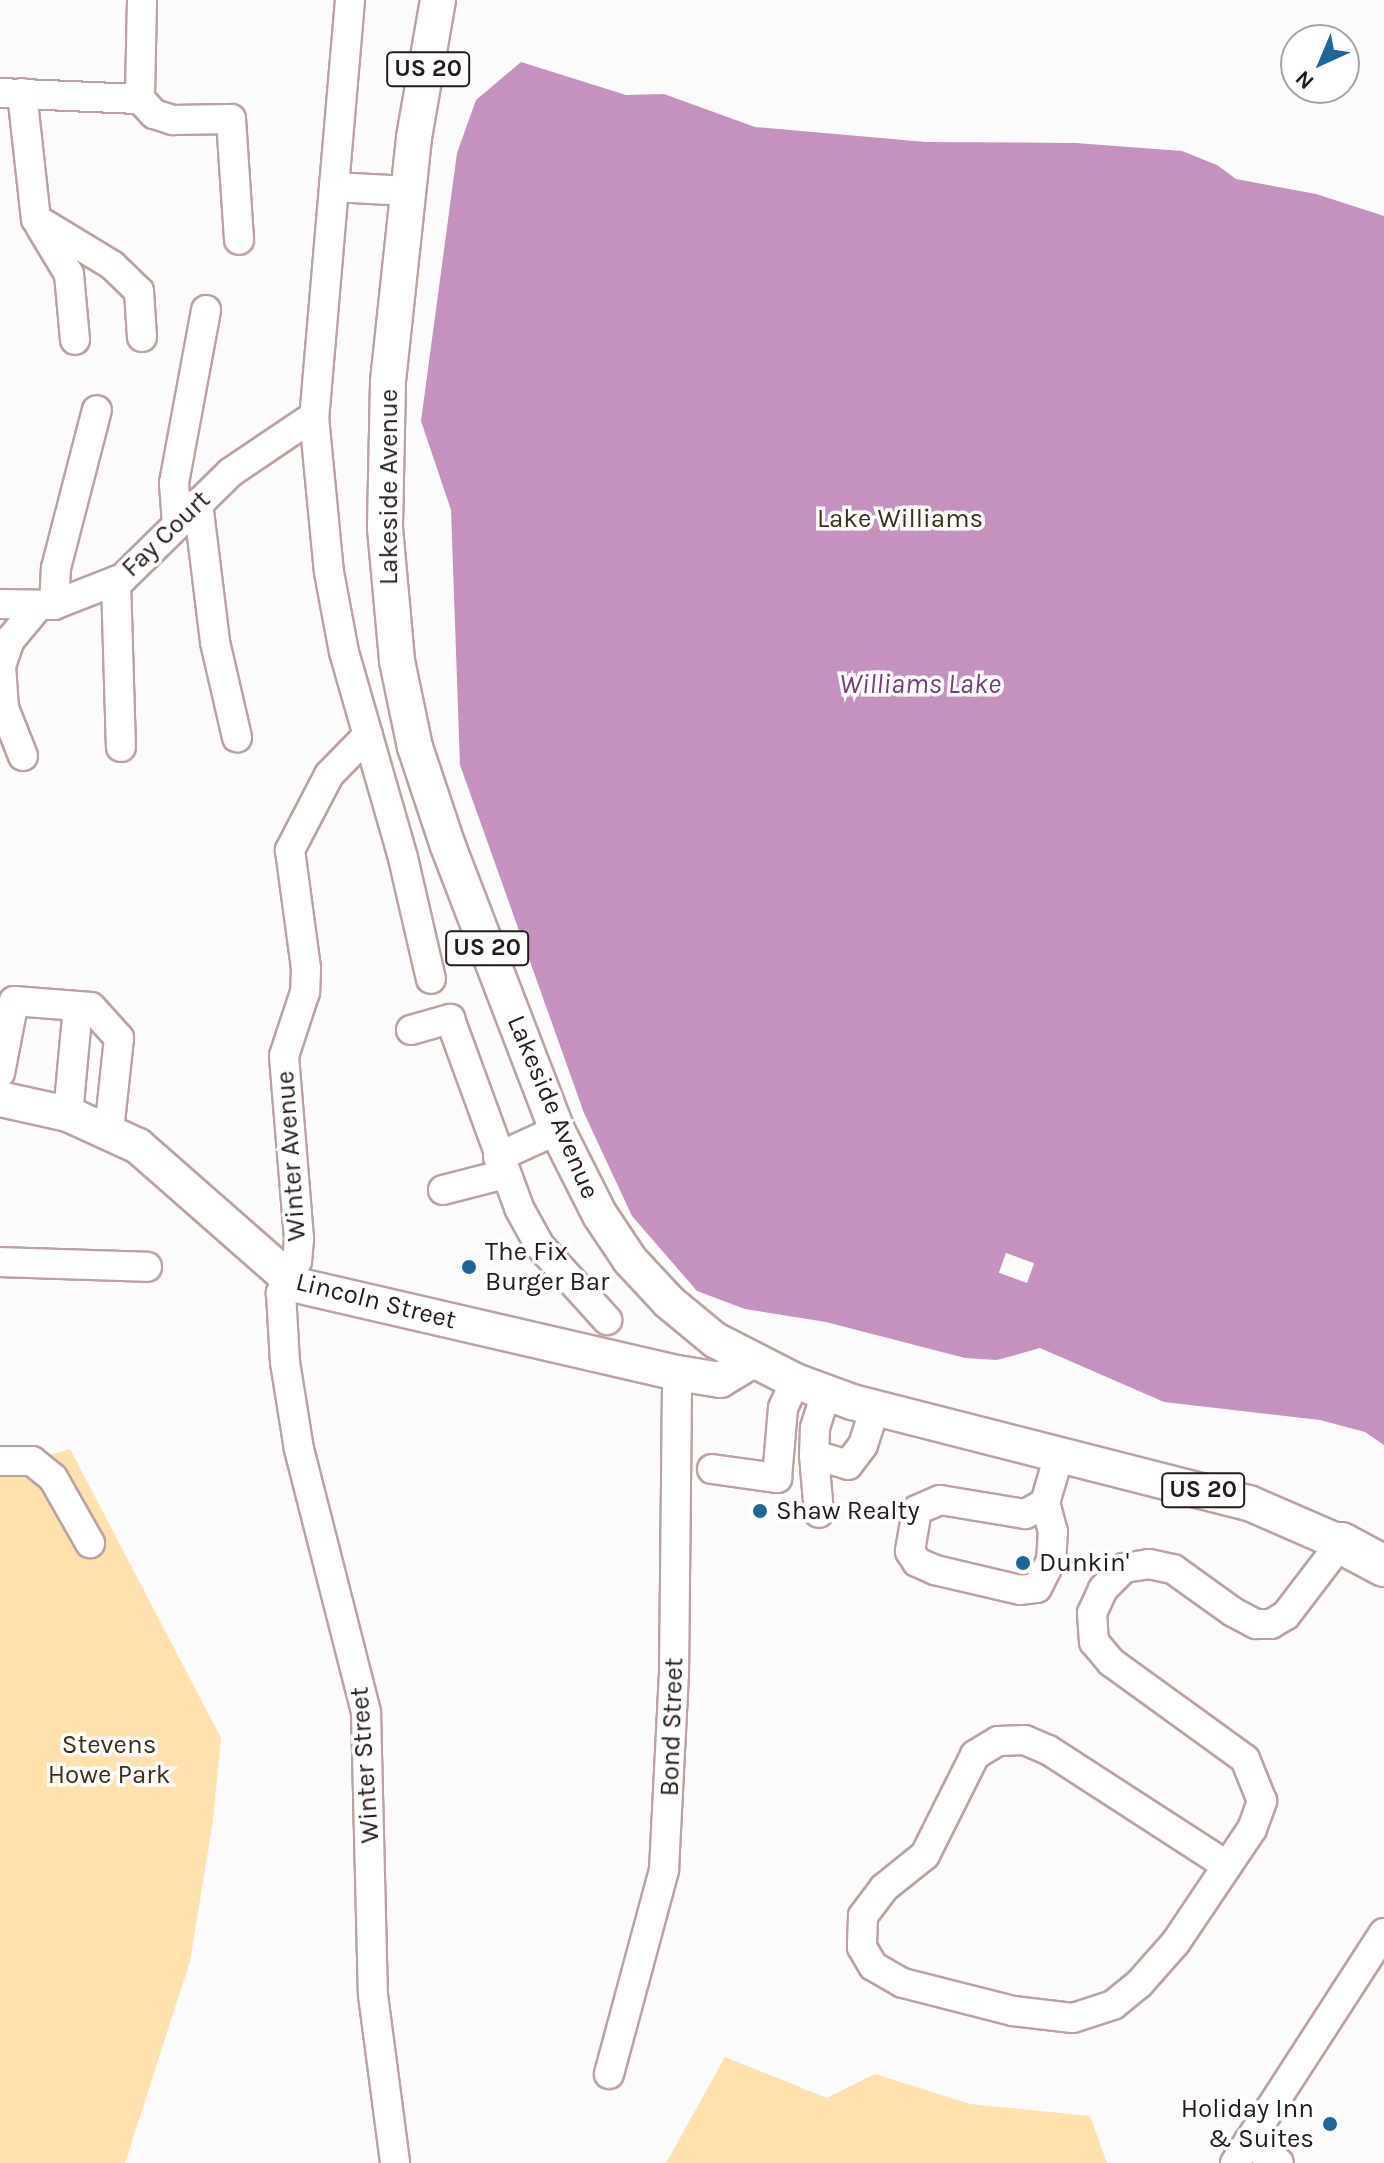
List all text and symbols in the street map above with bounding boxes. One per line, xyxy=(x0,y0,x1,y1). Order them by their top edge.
north arrow xyxy=(1280,24,1360,104)
road number: US 20 xyxy=(386,49,470,89)
text: N xyxy=(1290,65,1319,95)
street label: Lakeside Avenue xyxy=(373,389,405,585)
street label: Fay Court xyxy=(115,484,217,584)
park label: Lake Williams xyxy=(817,503,983,535)
water label: Williams Lake xyxy=(839,667,1001,701)
road number: US 20 xyxy=(445,928,529,968)
street label: Lakeside Avenue xyxy=(500,1011,606,1203)
street label: Winter Avenue xyxy=(269,1070,313,1242)
place label: The Fix Burger Bar xyxy=(485,1236,609,1298)
marker: The Fix Burger Bar xyxy=(460,1258,478,1276)
street label: Lincoln Street xyxy=(293,1266,459,1336)
road number: US 20 xyxy=(1161,1470,1245,1510)
place label: Shaw Realty xyxy=(776,1495,919,1527)
marker: Shaw Realty xyxy=(751,1502,769,1520)
place label: Dunkin' xyxy=(1039,1547,1129,1579)
marker: Dunkin' xyxy=(1014,1554,1032,1572)
street label: Bond Street xyxy=(654,1657,690,1797)
street label: Winter Street xyxy=(344,1686,386,1844)
park label: Stevens Howe Park xyxy=(48,1729,170,1790)
place label: Holiday Inn & Suites xyxy=(1181,2093,1314,2154)
marker: Holiday Inn & Suites xyxy=(1321,2115,1339,2133)

